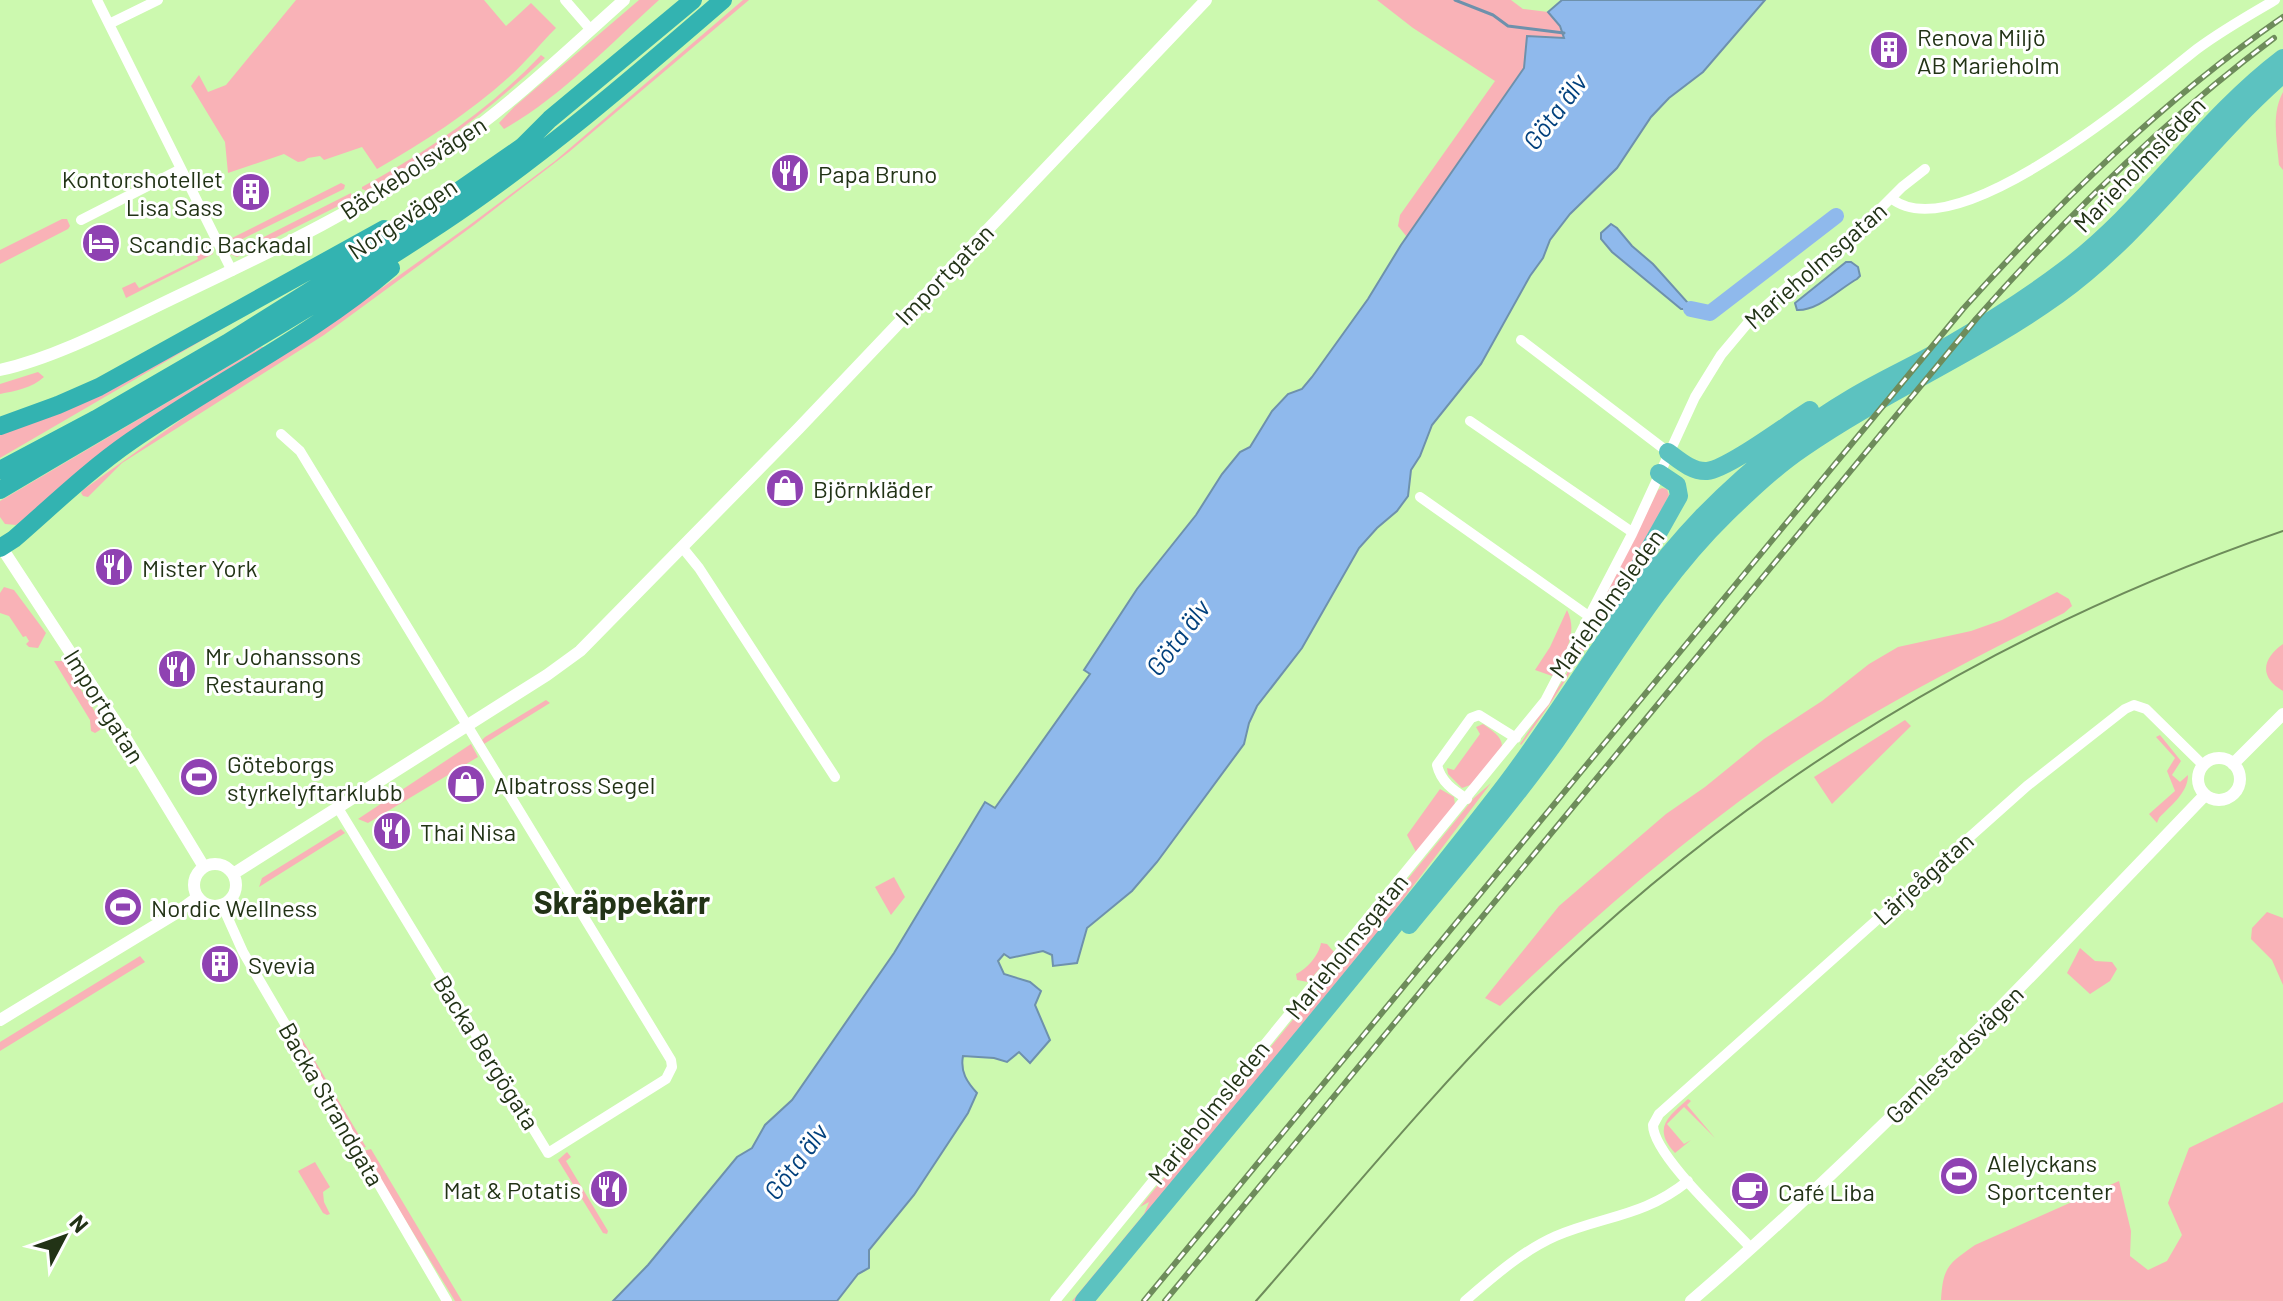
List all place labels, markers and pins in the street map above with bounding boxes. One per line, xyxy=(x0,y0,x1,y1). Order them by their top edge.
place label: Renova Miljö AB Marieholm xyxy=(1917,22,2060,79)
building icon: Renova Miljö AB Marieholm xyxy=(1868,29,1910,71)
restaurant icon: Papa Bruno xyxy=(769,152,811,194)
place label: Papa Bruno xyxy=(818,159,937,188)
place label: Kontorshotellet Lisa Sass xyxy=(62,164,223,221)
building icon: Kontorshotellet Lisa Sass xyxy=(230,171,272,213)
hotel icon: Scandic Backadal xyxy=(80,222,122,264)
place label: Scandic Backadal xyxy=(129,229,312,258)
shop icon: Björnkläder xyxy=(764,467,806,509)
place label: Björnkläder xyxy=(813,474,933,503)
restaurant icon: Mister York xyxy=(93,546,135,588)
place label: Mister York xyxy=(142,553,257,582)
place label: Mr Johanssons Restaurang xyxy=(205,641,361,698)
restaurant icon: Mr Johanssons Restaurang xyxy=(156,648,198,690)
place label: Göteborgs styrkelyftarklubb xyxy=(227,749,403,806)
sports icon: Göteborgs styrkelyftarklubb xyxy=(178,756,220,798)
shop icon: Albatross Segel xyxy=(445,763,487,805)
place label: Albatross Segel xyxy=(494,770,655,799)
restaurant icon: Thai Nisa xyxy=(371,810,413,852)
place label: Thai Nisa xyxy=(420,817,516,846)
sports icon: Nordic Wellness xyxy=(102,886,144,928)
place label: Nordic Wellness xyxy=(151,893,317,922)
building icon: Svevia xyxy=(199,943,241,985)
place label: Svevia xyxy=(248,950,315,979)
place label: Alelyckans Sportcenter xyxy=(1987,1148,2113,1205)
sports icon: Alelyckans Sportcenter xyxy=(1938,1155,1980,1197)
restaurant icon: Mat & Potatis xyxy=(588,1168,630,1210)
cafe icon: Café Liba xyxy=(1729,1170,1771,1212)
place label: Mat & Potatis xyxy=(444,1175,581,1204)
place label: Café Liba xyxy=(1778,1177,1875,1206)

